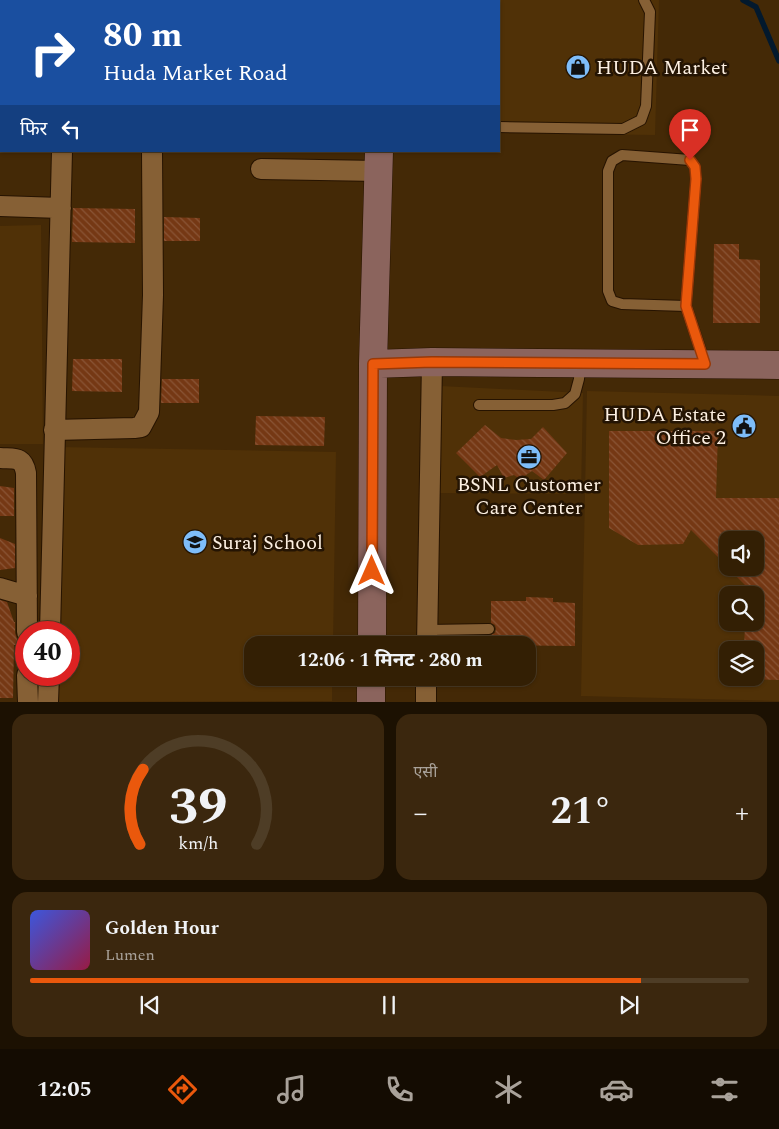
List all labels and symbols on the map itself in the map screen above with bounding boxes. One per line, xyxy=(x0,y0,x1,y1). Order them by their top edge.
place label: HUDA Market xyxy=(596,53,728,83)
shop icon: HUDA Market xyxy=(565,54,591,80)
pin xyxy=(669,109,711,160)
place label: HUDA Estate Office 2 xyxy=(604,400,726,453)
public building icon: HUDA Estate Office 2 xyxy=(731,413,757,439)
office icon: BSNL Customer Care Center xyxy=(516,444,542,470)
place label: BSNL Customer Care Center xyxy=(457,470,601,523)
place label: Suraj School xyxy=(212,528,323,558)
school or university icon: Suraj School xyxy=(182,529,208,555)
position arrow xyxy=(345,544,397,596)
speed limit sign: 40 xyxy=(15,621,80,686)

